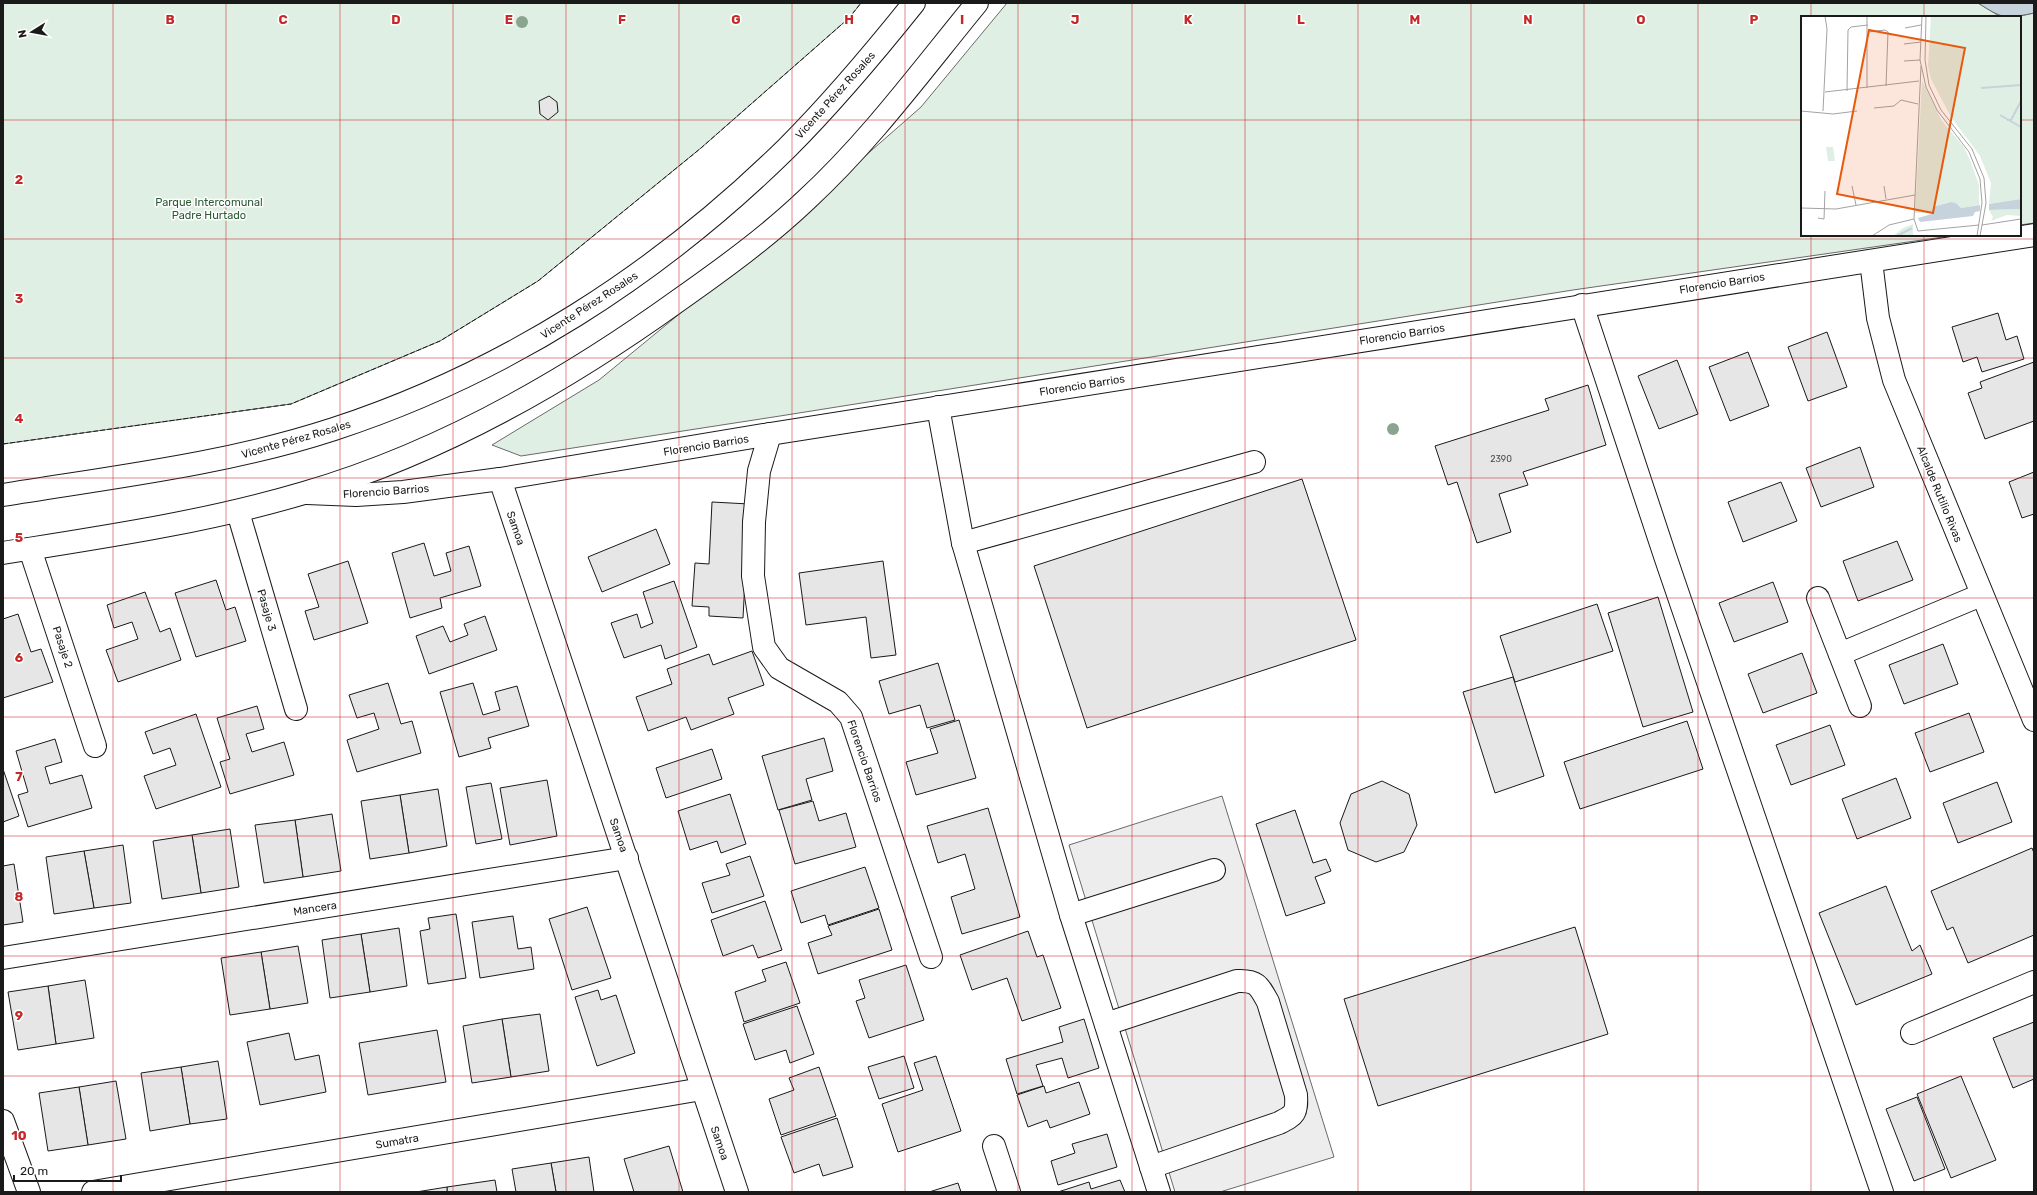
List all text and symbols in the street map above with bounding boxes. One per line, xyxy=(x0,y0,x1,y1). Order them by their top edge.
north arrow xyxy=(12,12,52,52)
text: B xyxy=(165,12,175,27)
text: C xyxy=(278,12,288,27)
text: D xyxy=(391,12,401,27)
text: E xyxy=(505,12,513,27)
text: F xyxy=(618,12,626,27)
text: G xyxy=(731,12,741,27)
text: H xyxy=(844,12,854,27)
text: I xyxy=(960,12,964,27)
text: J xyxy=(1071,12,1079,27)
text: K xyxy=(1184,12,1193,27)
text: L xyxy=(1297,12,1305,27)
text: M xyxy=(1410,12,1420,27)
text: N xyxy=(1523,12,1533,27)
text: O xyxy=(1636,12,1646,27)
text: P xyxy=(1750,12,1759,27)
inset map xyxy=(1801,16,2021,236)
text: N xyxy=(16,29,30,39)
street label: Vicente Pérez Rosales xyxy=(793,49,878,142)
text: 2 xyxy=(15,172,23,187)
park label: Parque Intercomunal Padre Hurtado xyxy=(155,196,263,222)
street label: Vicente Pérez Rosales xyxy=(538,269,641,342)
street label: Florencio Barrios xyxy=(1678,270,1766,297)
text: 3 xyxy=(15,291,24,306)
street label: Florencio Barrios xyxy=(1358,321,1446,348)
street label: Florencio Barrios xyxy=(1038,372,1126,399)
text: 4 xyxy=(15,411,24,426)
street label: Vicente Pérez Rosales xyxy=(240,418,353,461)
street label: Florencio Barrios xyxy=(662,432,750,459)
street label: Alcalde Rutilio Rivas xyxy=(1914,444,1965,545)
house number: 2390 xyxy=(1490,454,1512,464)
street label: Florencio Barrios xyxy=(342,482,430,501)
street label: Samoa xyxy=(504,509,527,547)
text: 5 xyxy=(15,530,23,545)
street label: Pasaje 3 xyxy=(254,588,279,633)
street label: Pasaje 2 xyxy=(50,625,75,670)
text: 6 xyxy=(15,650,24,665)
street label: Florencio Barrios xyxy=(844,718,885,805)
text: 7 xyxy=(15,769,23,784)
street label: Samoa xyxy=(607,816,630,854)
text: 8 xyxy=(15,889,24,904)
street label: Mancera xyxy=(292,899,338,918)
text: 9 xyxy=(15,1008,23,1023)
street label: Samoa xyxy=(708,1124,731,1162)
text: 10 xyxy=(11,1128,27,1143)
street label: Sumatra xyxy=(374,1131,420,1152)
scale bar xyxy=(14,1157,121,1183)
text: 20 m xyxy=(20,1164,48,1178)

